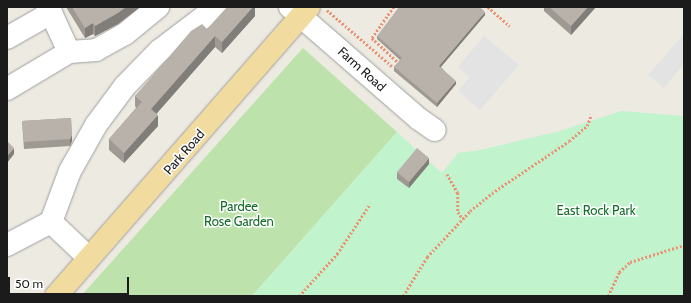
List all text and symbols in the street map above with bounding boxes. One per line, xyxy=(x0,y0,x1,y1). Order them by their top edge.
street label: Farm Road xyxy=(335,43,389,95)
street label: Park Road xyxy=(160,126,208,178)
park label: Pardee Rose Garden xyxy=(204,199,274,230)
park label: East Rock Park xyxy=(557,202,635,218)
scale bar xyxy=(10,269,131,295)
text: 50 m xyxy=(15,276,43,291)

